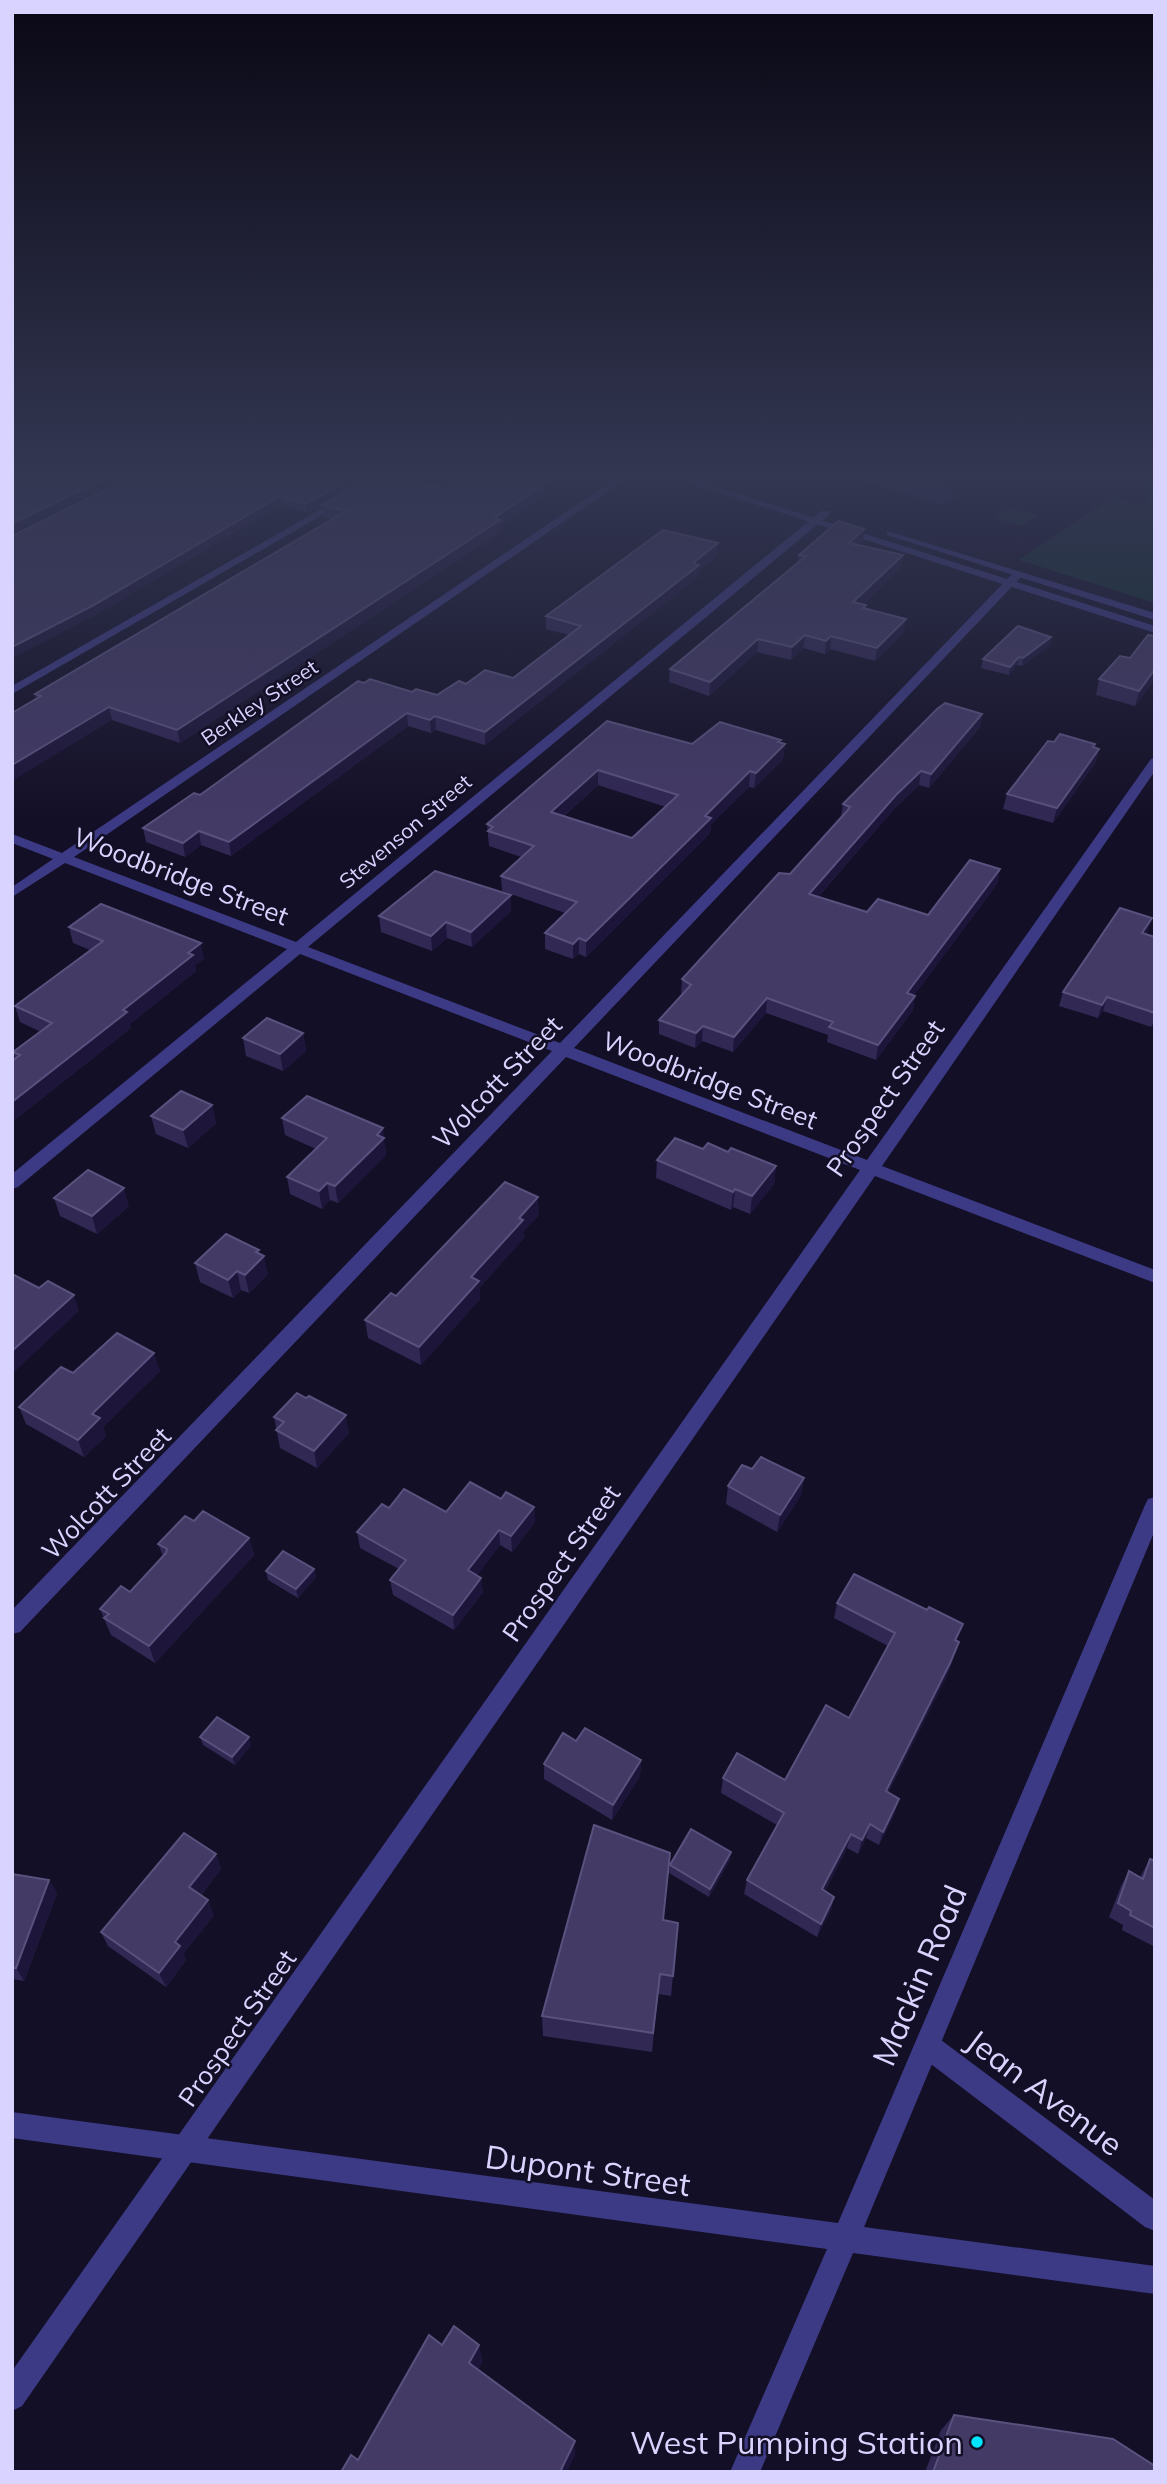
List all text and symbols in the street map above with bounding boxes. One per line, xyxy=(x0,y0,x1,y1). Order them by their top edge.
street label: Berkley Street xyxy=(196,653,322,751)
street label: Stevenson Street xyxy=(334,768,476,894)
street label: Woodbridge Street xyxy=(69,820,293,932)
street label: Wolcott Street xyxy=(425,1009,569,1155)
street label: Prospect Street xyxy=(819,1013,951,1183)
street label: Woodbridge Street xyxy=(598,1024,822,1136)
street label: Wolcott Street xyxy=(34,1420,178,1566)
street label: Prospect Street xyxy=(495,1478,627,1648)
street label: Mackin Road xyxy=(863,1879,975,2071)
street label: Prospect Street xyxy=(171,1943,303,2113)
street label: Jean Avenue xyxy=(959,2020,1131,2164)
street label: Dupont Street xyxy=(483,2136,693,2204)
place label: West Pumping Station xyxy=(630,2422,963,2462)
marker: West Pumping Station xyxy=(969,2434,985,2450)

